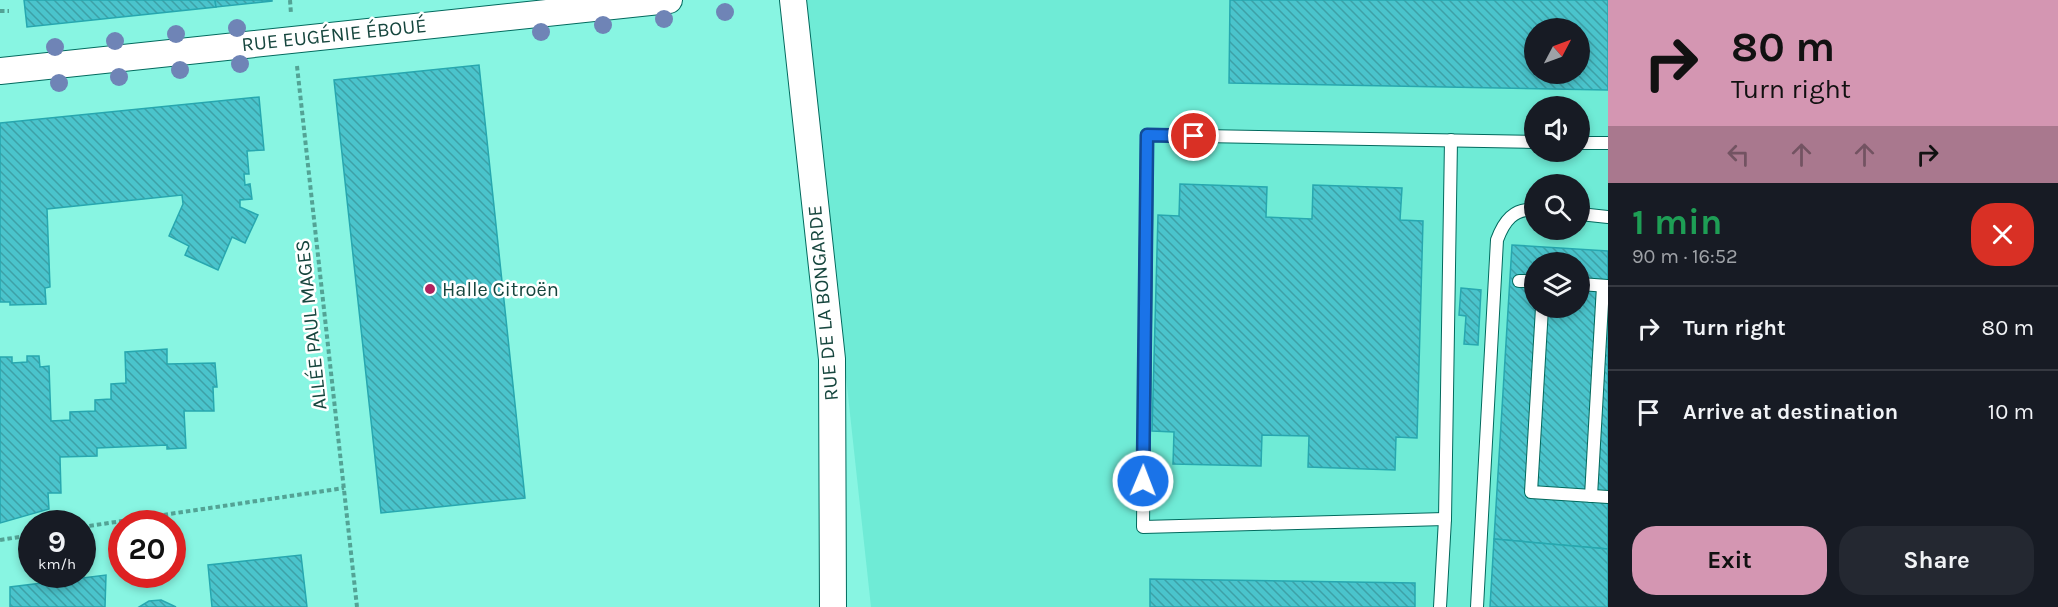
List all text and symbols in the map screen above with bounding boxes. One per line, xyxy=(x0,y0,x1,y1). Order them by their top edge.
street label: RUE EUGÉNIE ÉBOUÉ xyxy=(240,13,428,56)
north arrow xyxy=(1524,18,1590,84)
map controls xyxy=(1524,18,1590,318)
text: 80 m xyxy=(1731,22,1835,72)
icon: right xyxy=(1632,24,1710,102)
text: Turn right xyxy=(1731,73,1851,105)
button: sound xyxy=(1524,96,1590,162)
pin xyxy=(1168,110,1219,161)
icon: arrive xyxy=(1177,119,1210,152)
icon: left xyxy=(1722,138,1755,171)
icon: ahead xyxy=(1785,138,1818,171)
icon: ahead xyxy=(1848,138,1881,171)
icon: right xyxy=(1911,138,1944,171)
button: search xyxy=(1524,174,1590,240)
text: 1 min xyxy=(1632,201,1722,243)
button: close xyxy=(1971,203,2034,266)
street label: RUE DE LA BONGARDE xyxy=(803,204,843,402)
street label: ALLÉE PAUL MAGES xyxy=(290,239,331,411)
text: 90 m · 16:52 xyxy=(1632,245,1738,268)
button: layers xyxy=(1524,252,1590,318)
place label: Halle Citroën xyxy=(442,278,559,301)
marker: Halle Citroën xyxy=(423,282,437,296)
icon: right xyxy=(1632,312,1665,345)
text: Turn right xyxy=(1683,315,1786,341)
text: 80 m xyxy=(1982,315,2034,341)
icon: arrive xyxy=(1632,396,1665,429)
text: Arrive at destination xyxy=(1683,399,1898,425)
text: 10 m xyxy=(1988,399,2034,425)
position arrow xyxy=(1111,449,1175,513)
speed limit sign: 20 xyxy=(108,510,186,588)
text: 9 xyxy=(48,524,66,560)
button: Exit xyxy=(1632,526,1827,595)
button: Share xyxy=(1839,526,2034,595)
text: km/h xyxy=(38,555,76,573)

